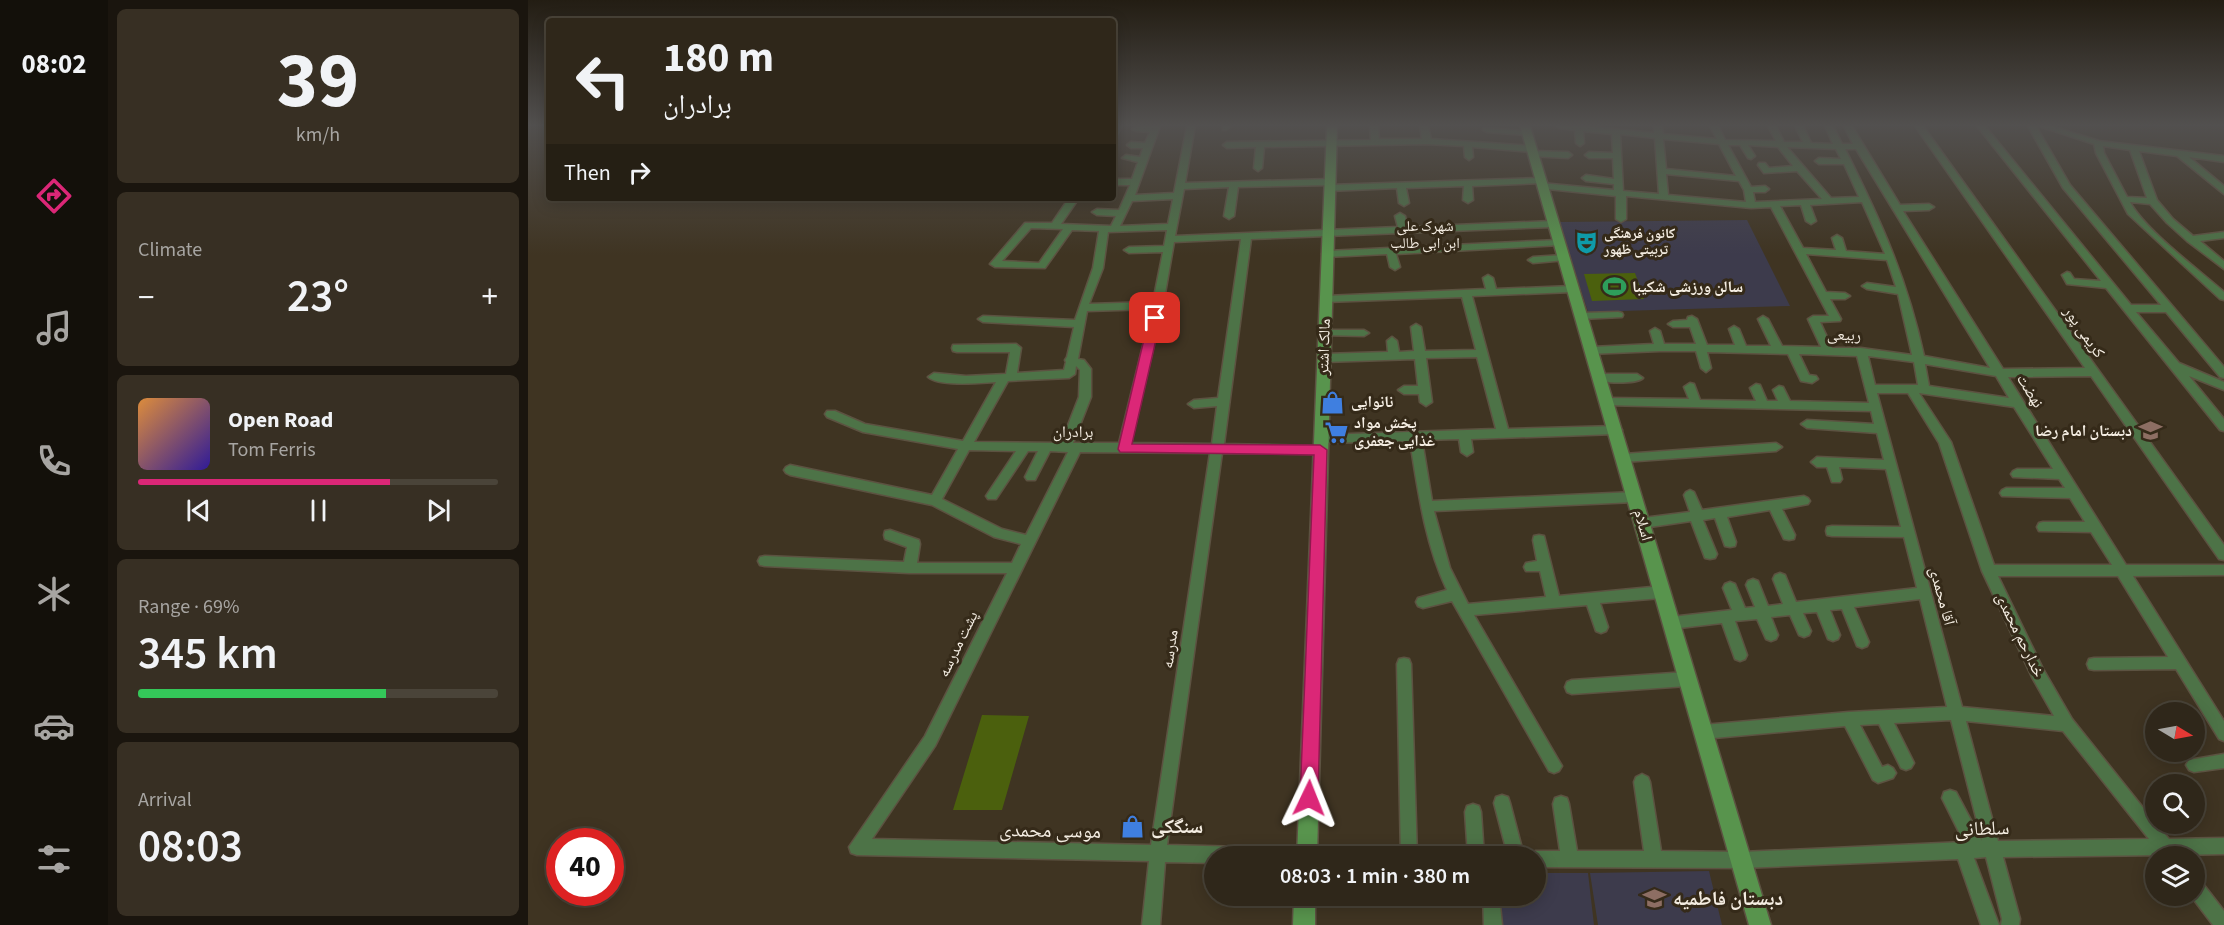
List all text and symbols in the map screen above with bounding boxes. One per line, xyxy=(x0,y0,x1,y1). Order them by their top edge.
text: 39 xyxy=(277,26,359,137)
text: 180 m xyxy=(663,28,774,88)
icon: left xyxy=(564,42,642,120)
text: 08:02 xyxy=(21,45,87,84)
text: برادران xyxy=(663,85,732,124)
text: km/h xyxy=(296,121,340,149)
icon: right xyxy=(623,156,656,189)
text: Then xyxy=(564,157,611,189)
icon: directions xyxy=(33,175,75,217)
district label: شهرک علی ابن ابی طالب xyxy=(1390,216,1460,254)
place label: کانون فرهنگی تربیتی ظهور xyxy=(1603,224,1675,260)
theatre icon: کانون فرهنگی تربیتی ظهور xyxy=(1573,229,1599,255)
text: Climate xyxy=(138,236,202,264)
text: 23° xyxy=(287,265,349,329)
text: − xyxy=(138,274,154,321)
text: + xyxy=(482,274,498,321)
sports icon: سالن ورزشی شکیبا xyxy=(1601,274,1627,300)
place label: سالن ورزشی شکیبا xyxy=(1632,276,1743,298)
pin xyxy=(1129,292,1180,343)
icon: arrive xyxy=(1138,301,1171,334)
street label: کریمی پور xyxy=(2058,301,2110,363)
icon: music xyxy=(33,307,75,349)
street label: مالک اشتر xyxy=(1312,318,1336,377)
street label: ربیعی xyxy=(1827,323,1861,347)
street label: نهضت xyxy=(2011,370,2049,412)
shop icon: نانوایی xyxy=(1320,389,1346,415)
place label: نانوایی xyxy=(1351,391,1393,413)
text: Open Road xyxy=(228,404,333,436)
place label: پخش مواد غذایی جعفری xyxy=(1354,412,1435,452)
school or university icon: دبستان امام رضا xyxy=(2137,418,2163,444)
supermarket icon: پخش مواد غذایی جعفری xyxy=(1323,419,1349,445)
place label: دبستان امام رضا xyxy=(2035,420,2132,442)
street label: برادران xyxy=(1053,421,1093,443)
text: Tom Ferris xyxy=(228,436,316,464)
icon: phone xyxy=(33,440,75,482)
icon: previous xyxy=(182,494,215,527)
icon: pause xyxy=(302,494,335,527)
icon: next xyxy=(422,494,455,527)
street label: اسلام xyxy=(1628,507,1658,543)
street label: آقا محمدی xyxy=(1924,564,1961,629)
icon: climate xyxy=(33,573,75,615)
street label: خدارحم محمدی xyxy=(1990,589,2050,681)
text: Range · 69% xyxy=(138,593,239,621)
street label: پشت مدرسه xyxy=(933,607,984,681)
text: 345 km xyxy=(138,622,278,686)
street label: مدرسه xyxy=(1156,628,1184,670)
north arrow xyxy=(2145,702,2205,762)
map controls xyxy=(2145,702,2205,906)
icon: car xyxy=(33,705,75,747)
position arrow xyxy=(1277,766,1341,830)
button: search xyxy=(2145,774,2205,834)
text: Arrival xyxy=(138,786,192,814)
place label: سنگکی xyxy=(1151,813,1203,841)
shop icon: سنگکی xyxy=(1120,814,1146,840)
street label: سلطانی xyxy=(1954,814,2010,844)
text: 08:03 xyxy=(138,815,243,879)
street label: موسی محمدی xyxy=(999,816,1101,846)
speed limit sign: 40 xyxy=(546,828,624,906)
icon: filters xyxy=(33,838,75,880)
button: layers xyxy=(2145,846,2205,906)
text: 08:03 · 1 min · 380 m xyxy=(1280,860,1470,892)
place label: دبستان فاطمیه xyxy=(1673,885,1783,913)
school or university icon: دبستان فاطمیه xyxy=(1642,886,1668,912)

